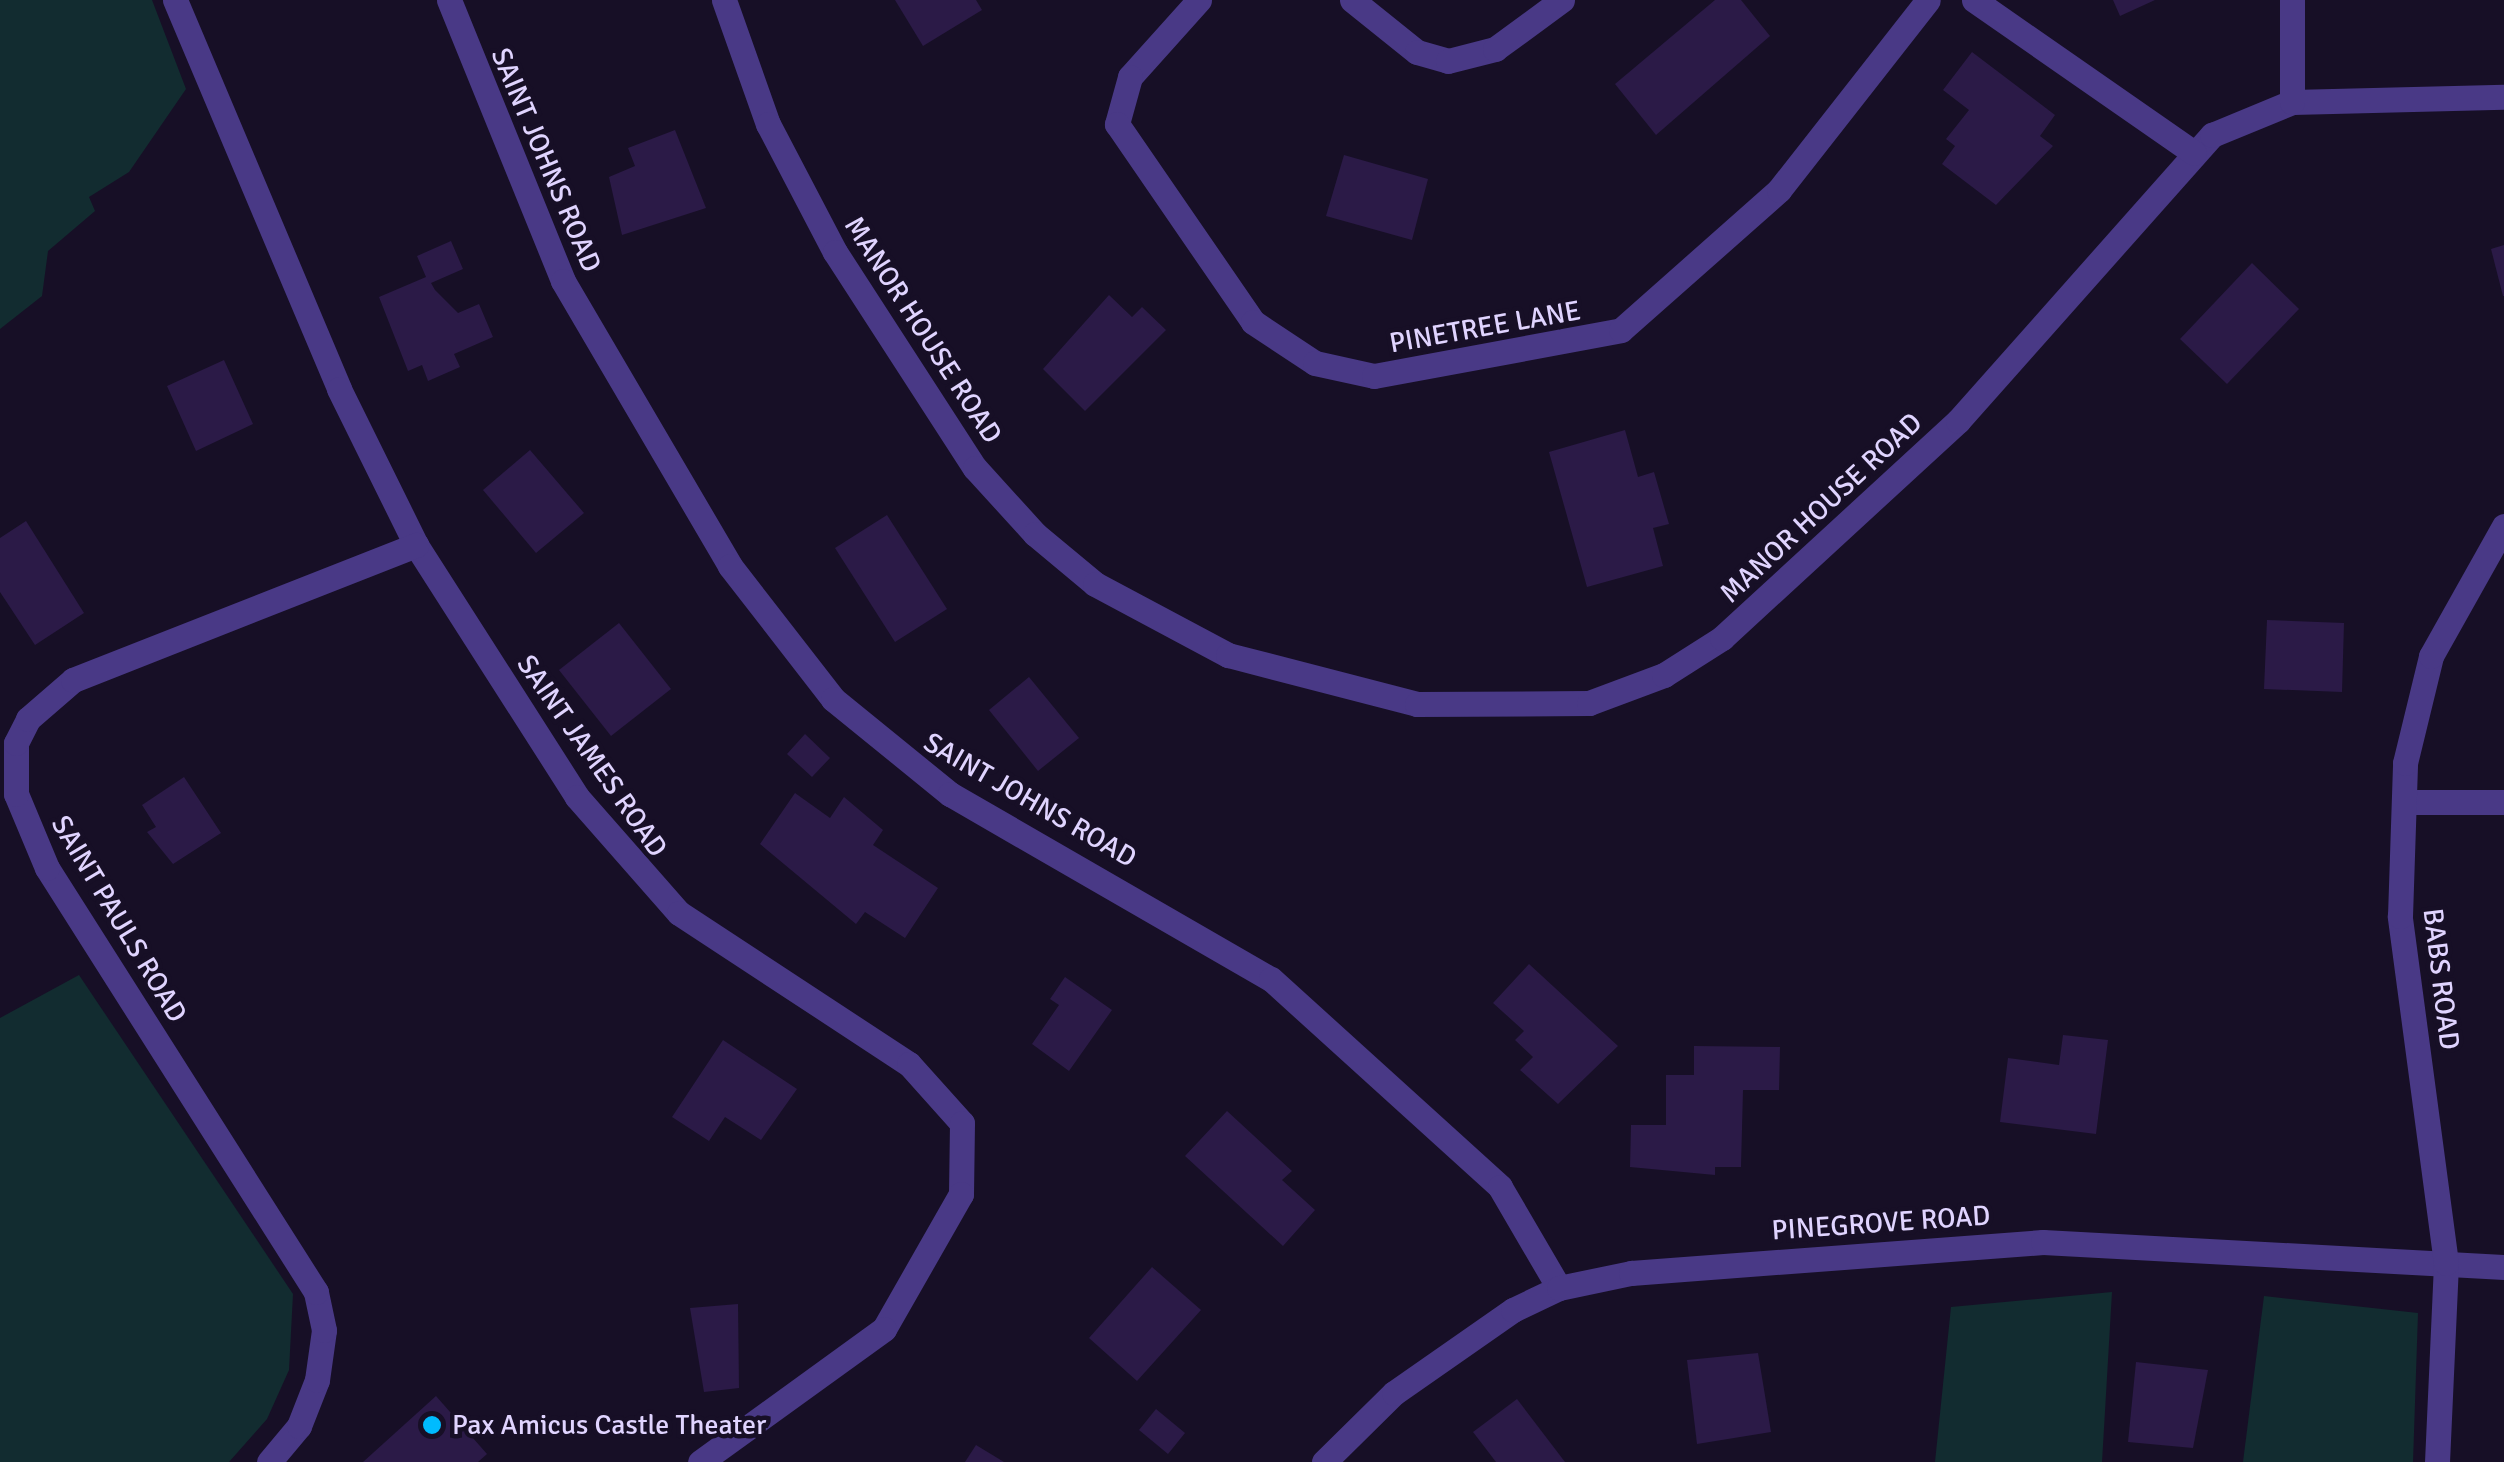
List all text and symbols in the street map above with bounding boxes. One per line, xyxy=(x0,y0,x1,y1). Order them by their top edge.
street label: SAINT JOHNS ROAD xyxy=(484,43,608,277)
street label: MANOR HOUSE ROAD xyxy=(837,210,1009,450)
street label: PINETREE LANE xyxy=(1387,294,1583,360)
street label: MANOR HOUSE ROAD xyxy=(1713,406,1929,610)
street label: SAINT JAMES ROAD xyxy=(510,649,674,863)
street label: SAINT JOHNS ROAD xyxy=(918,725,1142,875)
street label: SAINT PAULS ROAD xyxy=(44,810,194,1028)
street label: BABS ROAD xyxy=(2416,906,2466,1052)
street label: PINEGROVE ROAD xyxy=(1771,1199,1991,1247)
place label: Pax Amicus Castle Theater xyxy=(452,1408,766,1442)
marker: Pax Amicus Castle Theater xyxy=(421,1414,443,1436)

